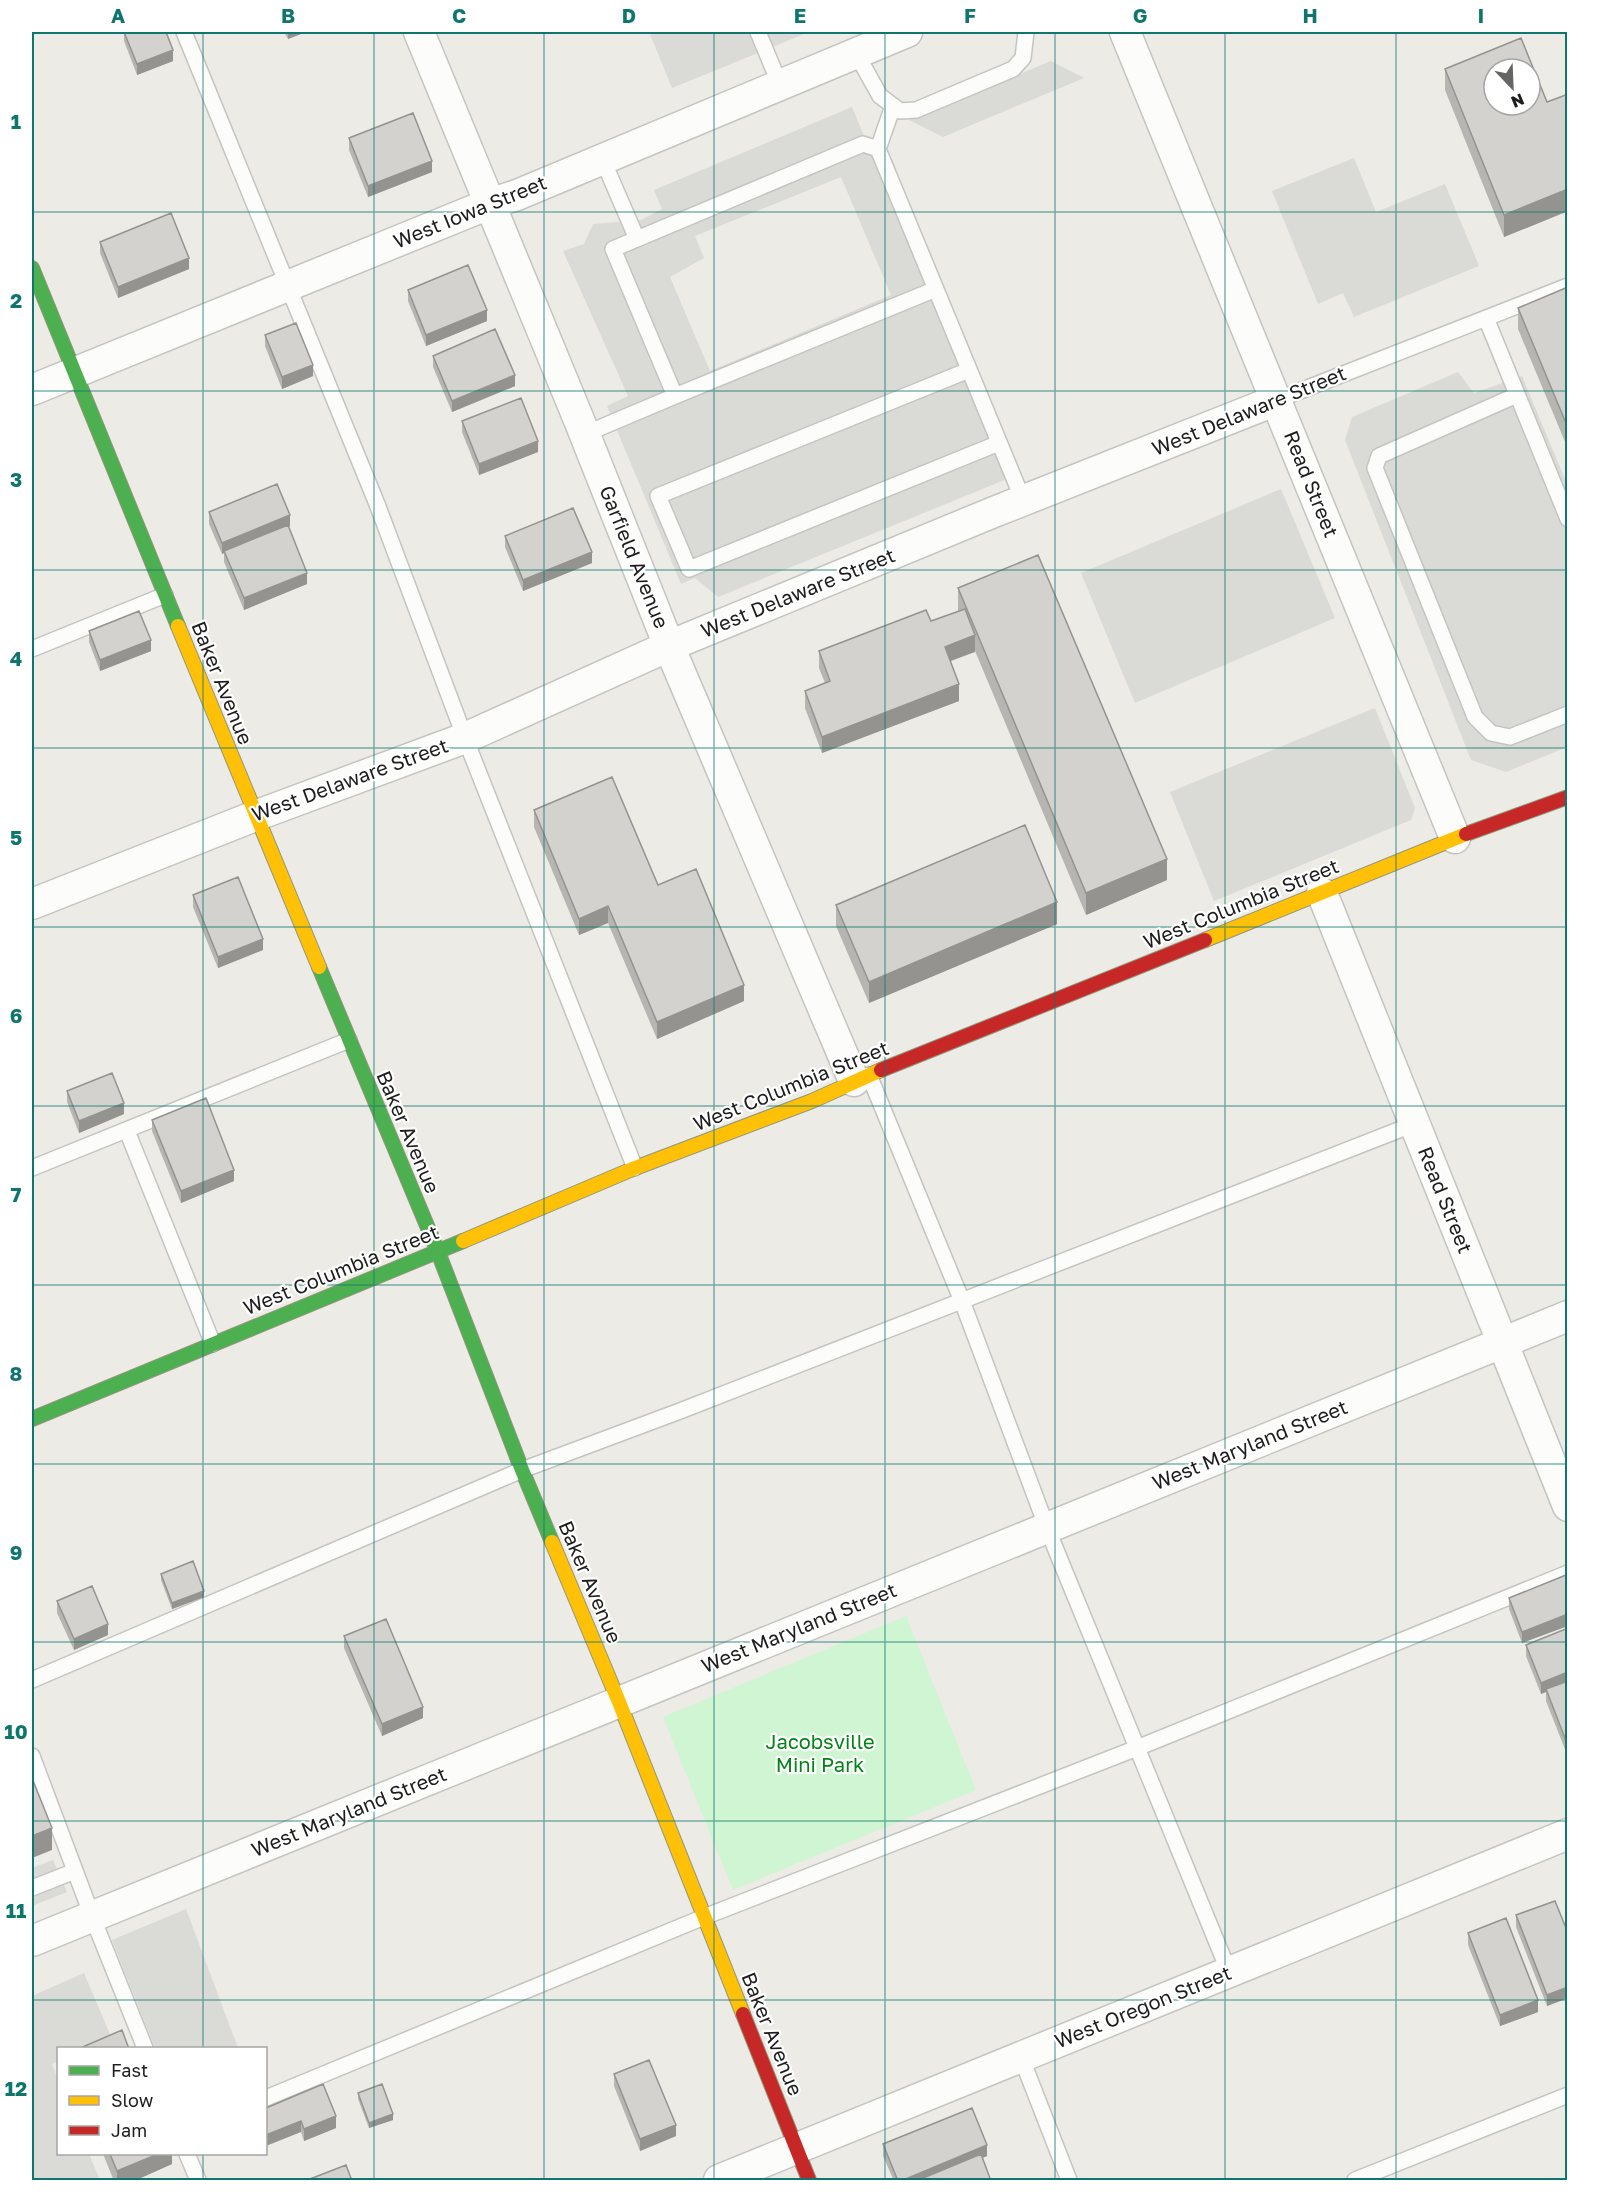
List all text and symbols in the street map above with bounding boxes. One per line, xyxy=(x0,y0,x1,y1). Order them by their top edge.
text: A xyxy=(111,3,125,27)
text: B xyxy=(281,3,295,27)
text: C xyxy=(452,3,466,27)
text: D xyxy=(622,3,636,27)
text: E xyxy=(794,3,806,27)
text: F xyxy=(964,3,976,27)
text: G xyxy=(1133,3,1147,27)
text: H xyxy=(1302,3,1318,27)
text: I xyxy=(1478,3,1484,27)
north arrow xyxy=(1482,57,1542,117)
text: N xyxy=(1508,89,1527,112)
text: 1 xyxy=(11,109,21,133)
street label: West Iowa Street xyxy=(390,169,550,253)
text: 2 xyxy=(10,288,22,312)
street label: West Delaware Street xyxy=(1148,360,1349,460)
street label: Read Street xyxy=(1280,427,1344,540)
text: 3 xyxy=(10,467,22,491)
street label: Garfield Avenue xyxy=(595,482,675,632)
street label: West Delaware Street xyxy=(697,542,898,642)
street label: Baker Avenue xyxy=(187,618,259,748)
text: 4 xyxy=(10,646,22,670)
street label: West Delaware Street xyxy=(248,732,451,826)
text: 5 xyxy=(10,825,22,849)
street label: West Columbia Street xyxy=(1139,853,1342,953)
text: 6 xyxy=(10,1003,22,1027)
street label: West Columbia Street xyxy=(689,1035,892,1135)
street label: Baker Avenue xyxy=(372,1067,445,1196)
street label: Read Street xyxy=(1414,1143,1478,1256)
text: 7 xyxy=(11,1182,22,1206)
street label: West Columbia Street xyxy=(239,1219,442,1319)
text: 8 xyxy=(10,1361,22,1385)
street label: West Maryland Street xyxy=(1149,1394,1351,1494)
street label: Baker Avenue xyxy=(554,1517,627,1646)
text: 9 xyxy=(10,1540,22,1564)
street label: West Maryland Street xyxy=(698,1577,900,1677)
text: 10 xyxy=(4,1719,28,1743)
park label: Jacobsville Mini Park xyxy=(766,1729,874,1776)
street label: West Maryland Street xyxy=(248,1761,450,1861)
text: 11 xyxy=(6,1898,26,1922)
street label: West Oregon Street xyxy=(1051,1960,1234,2052)
street label: Baker Avenue xyxy=(737,1969,809,2099)
legend xyxy=(57,2047,267,2155)
text: Fast xyxy=(111,2059,148,2081)
text: 12 xyxy=(5,2076,27,2100)
text: Slow xyxy=(111,2089,154,2111)
text: Jam xyxy=(111,2119,147,2141)

